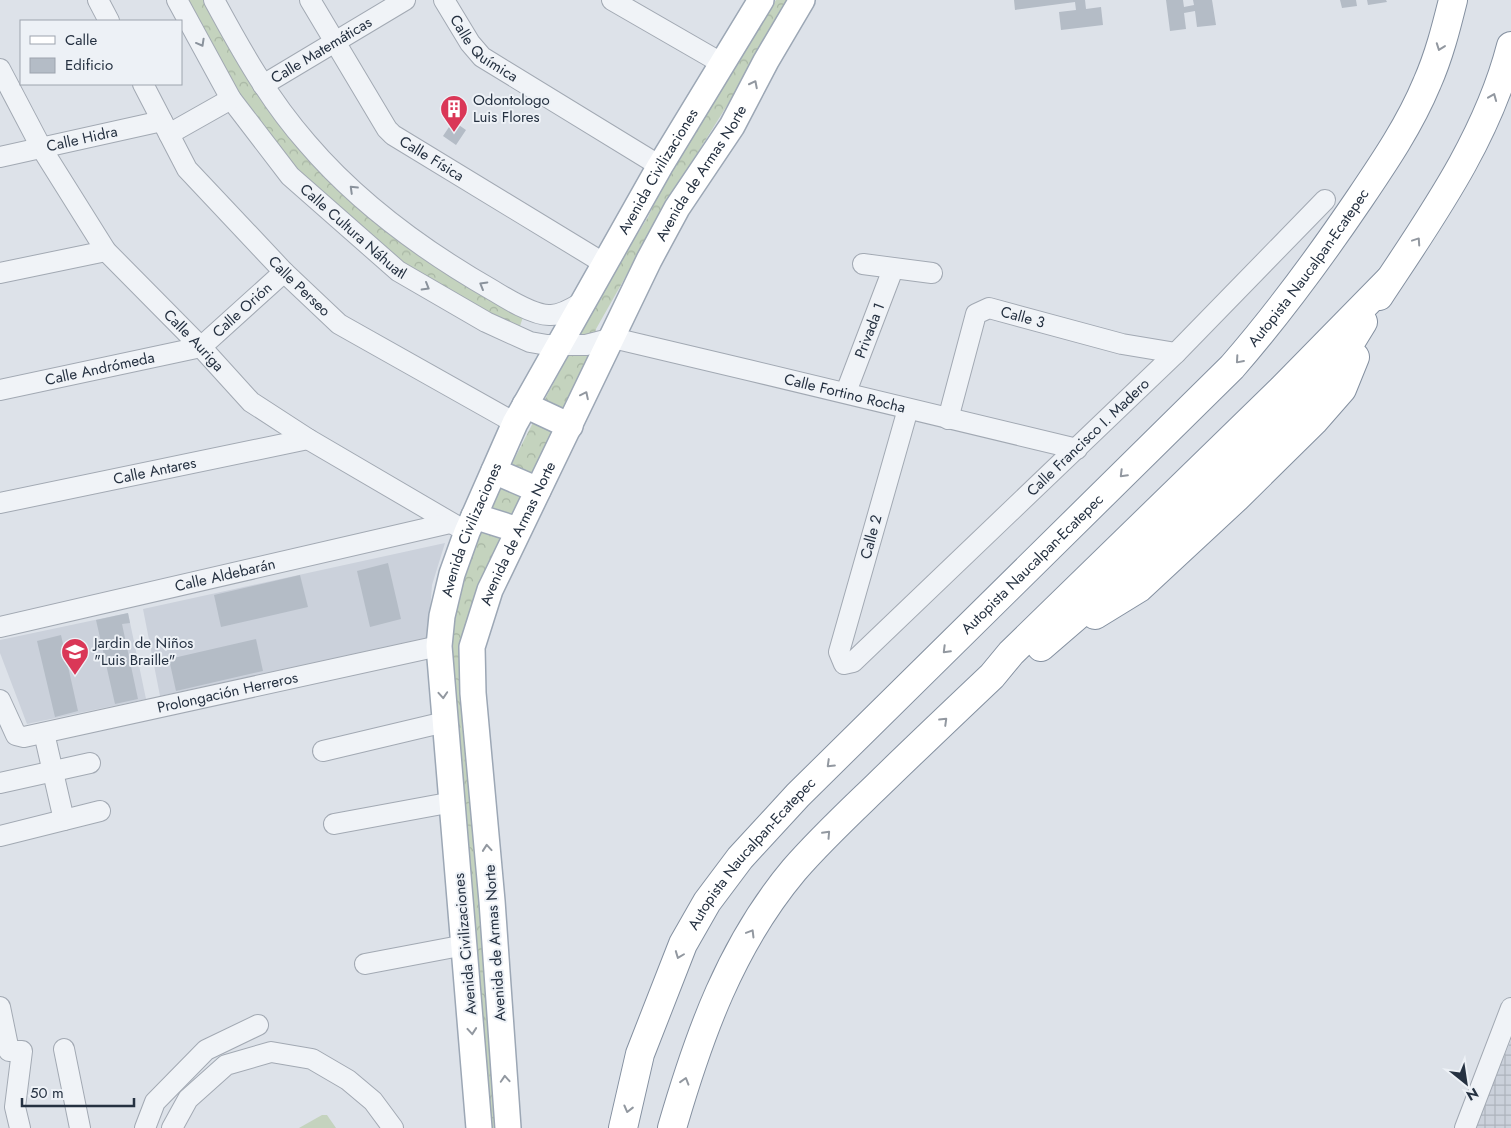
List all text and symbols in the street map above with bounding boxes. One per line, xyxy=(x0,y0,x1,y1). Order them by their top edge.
street label: Calle Química xyxy=(444,10,522,88)
street label: Calle Matemáticas xyxy=(267,11,376,89)
legend xyxy=(20,20,182,85)
text: Calle xyxy=(65,29,97,51)
one-way arrow xyxy=(194,38,204,47)
one-way arrow xyxy=(1436,42,1446,51)
text: Edificio xyxy=(65,54,113,76)
one-way arrow xyxy=(748,80,758,89)
place label: Odontologo Luis Flores xyxy=(473,89,550,128)
building icon: Odontologo Luis Flores xyxy=(439,94,469,133)
one-way arrow xyxy=(1487,94,1497,102)
street label: Avenida de Armas Norte xyxy=(650,101,752,245)
street label: Avenida Civilizaciones xyxy=(613,104,703,238)
street label: Calle Hidra xyxy=(44,120,120,157)
street label: Calle Física xyxy=(395,130,468,187)
street label: Calle Cultura Náhuatl xyxy=(295,179,411,285)
street label: Autopista Naucalpan-Ecatepec xyxy=(1243,184,1374,352)
one-way arrow xyxy=(349,186,358,195)
one-way arrow xyxy=(1411,237,1420,246)
street label: Calle Perseo xyxy=(263,251,335,322)
street label: Calle Orión xyxy=(207,277,277,343)
one-way arrow xyxy=(421,281,430,291)
one-way arrow xyxy=(480,281,489,291)
street label: Privada 1 xyxy=(849,299,890,361)
street label: Calle 3 xyxy=(998,301,1047,334)
street label: Calle Auriga xyxy=(158,304,229,376)
street label: Calle Andrómeda xyxy=(43,346,156,391)
one-way arrow xyxy=(1236,354,1245,363)
street label: Calle Fortino Rocha xyxy=(782,368,908,419)
street label: Calle Francisco I. Madero xyxy=(1022,373,1154,501)
one-way arrow xyxy=(579,391,589,400)
street label: Calle Antares xyxy=(111,452,198,490)
street label: Avenida de Armas Norte xyxy=(475,458,561,608)
street label: Avenida Civilizaciones xyxy=(436,459,507,599)
one-way arrow xyxy=(1120,468,1129,477)
street label: Autopista Naucalpan-Ecatepec xyxy=(956,489,1108,639)
street label: Calle 2 xyxy=(855,512,887,562)
street label: Calle Aldebarán xyxy=(173,553,277,597)
place label: Jardin de Niños "Luis Braille" xyxy=(92,632,193,671)
school or university icon: Jardin de Niños "Luis Braille" xyxy=(60,637,90,676)
one-way arrow xyxy=(943,644,952,653)
street label: Prolongación Herreros xyxy=(155,666,300,719)
one-way arrow xyxy=(437,691,448,699)
one-way arrow xyxy=(939,718,948,727)
one-way arrow xyxy=(827,758,836,767)
street label: Autopista Naucalpan-Ecatepec xyxy=(682,772,821,934)
one-way arrow xyxy=(821,831,830,840)
one-way arrow xyxy=(482,843,493,851)
street label: Avenida de Armas Norte xyxy=(479,864,511,1022)
street label: Avenida Civilizaciones xyxy=(448,872,482,1016)
one-way arrow xyxy=(744,929,754,938)
one-way arrow xyxy=(675,950,685,959)
one-way arrow xyxy=(466,1028,477,1036)
north arrow xyxy=(1441,1058,1491,1108)
one-way arrow xyxy=(499,1075,510,1083)
scale bar xyxy=(22,1076,135,1108)
one-way arrow xyxy=(680,1078,690,1086)
text: 50 m xyxy=(30,1082,64,1104)
text: N xyxy=(1463,1083,1482,1106)
one-way arrow xyxy=(623,1104,633,1112)

